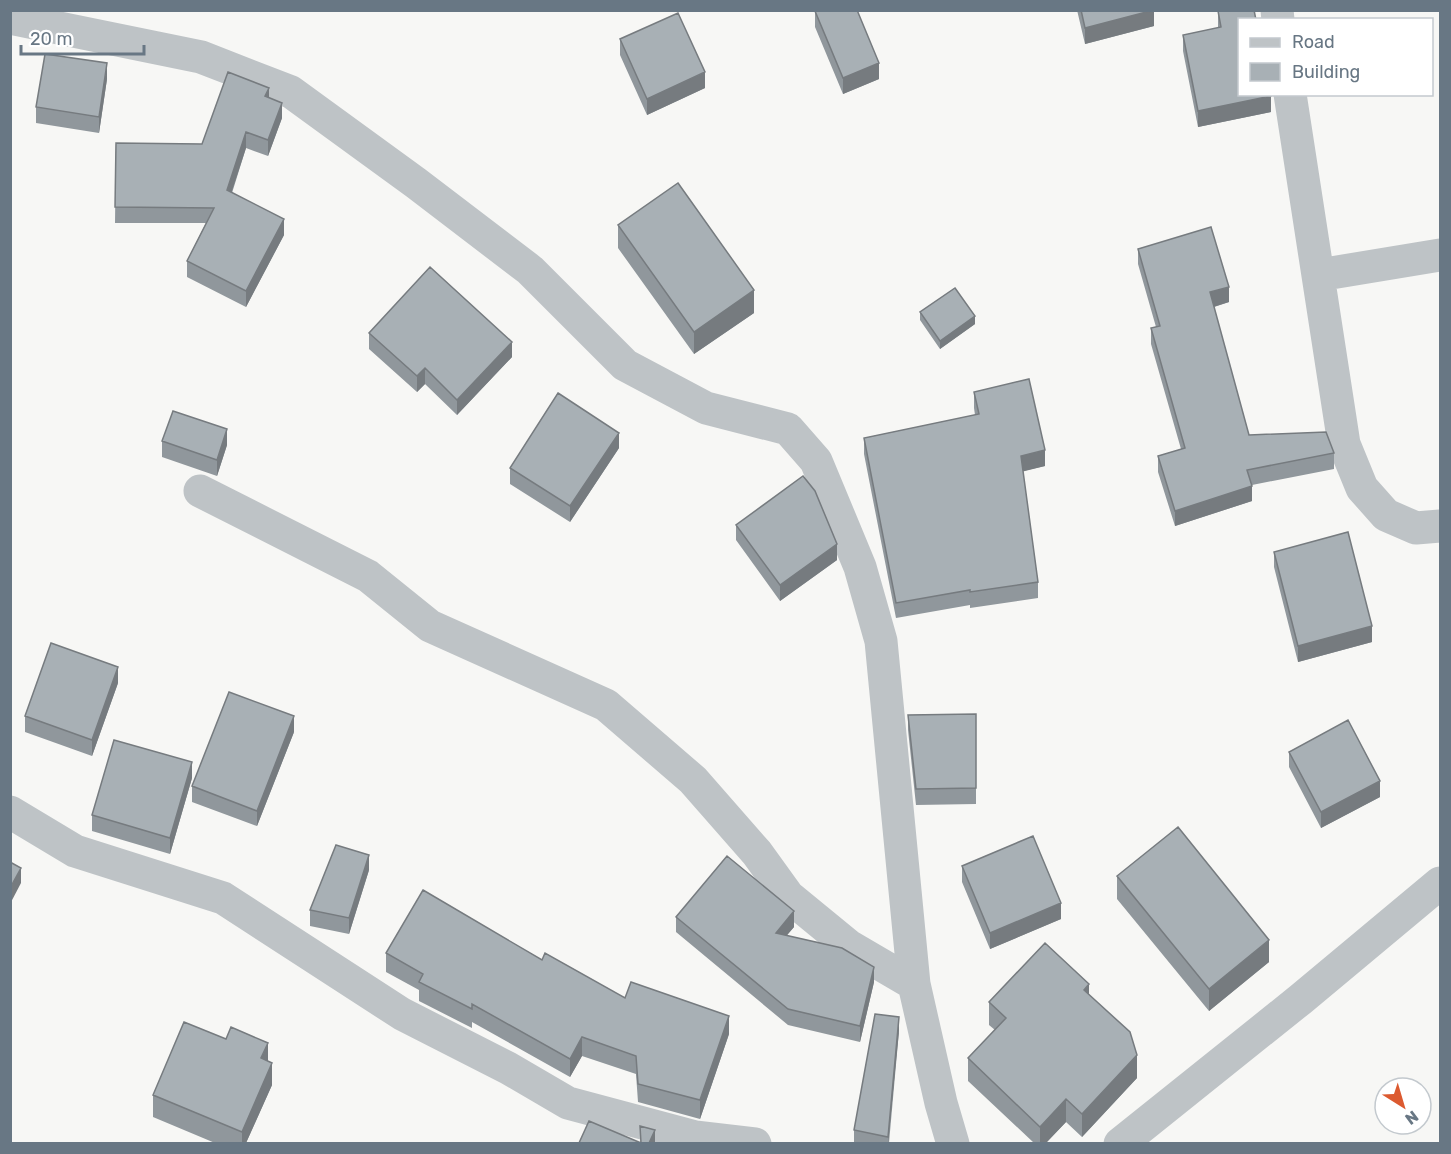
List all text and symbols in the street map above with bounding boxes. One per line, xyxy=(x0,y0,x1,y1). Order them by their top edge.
scale bar xyxy=(21,18,144,56)
legend xyxy=(1238,18,1433,96)
text: 20 m xyxy=(30,28,72,50)
text: Road xyxy=(1292,31,1335,53)
text: Building xyxy=(1292,61,1360,83)
north arrow xyxy=(1373,1076,1433,1136)
text: N xyxy=(1401,1107,1422,1129)

